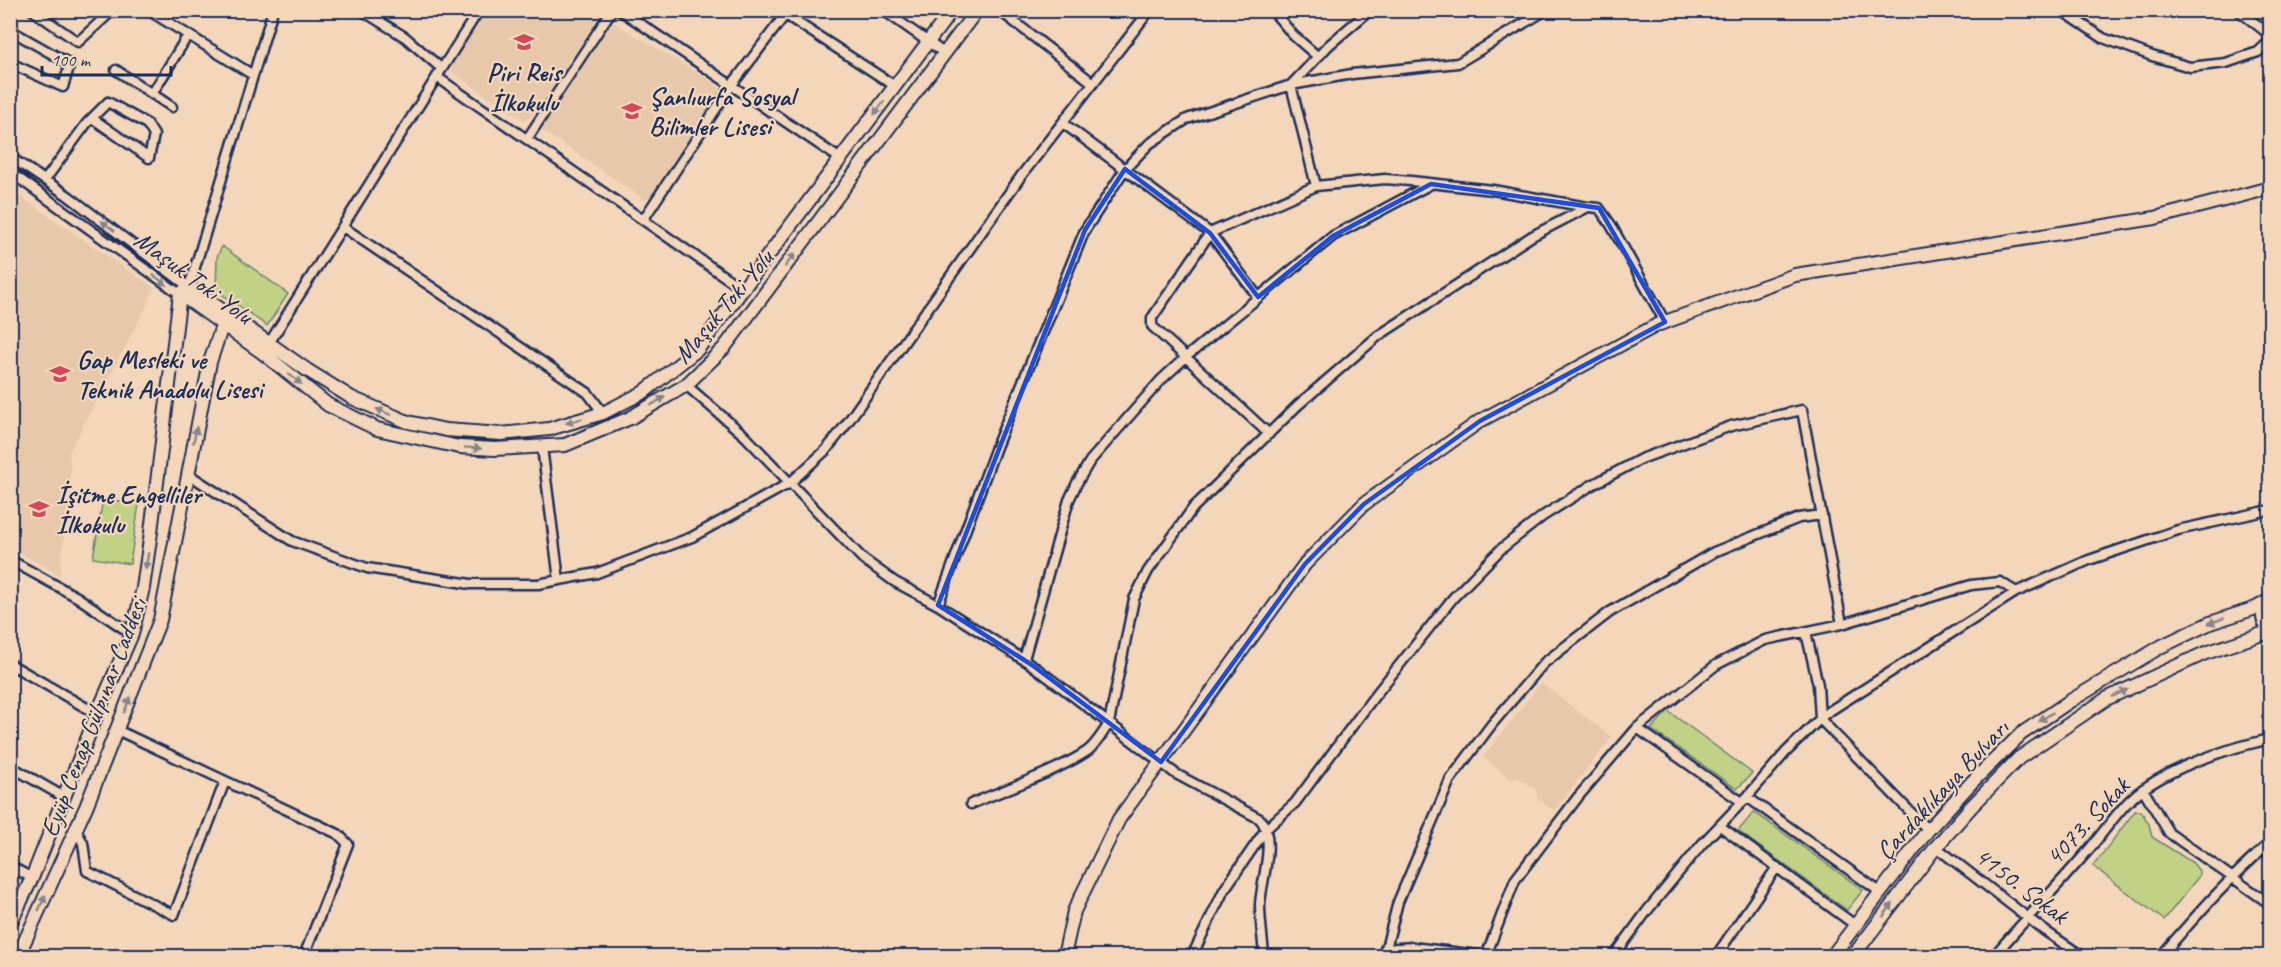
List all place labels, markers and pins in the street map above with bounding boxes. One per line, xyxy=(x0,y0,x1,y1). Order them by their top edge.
school or university icon: Piri Reis İlkokulu xyxy=(512,30,536,54)
place label: Piri Reis İlkokulu xyxy=(487,56,564,119)
place label: Şanlıurfa Sosyal Bilimler Lisesi xyxy=(649,80,799,143)
school or university icon: Şanlıurfa Sosyal Bilimler Lisesi xyxy=(620,99,644,123)
place label: Gap Mesleki ve Teknik Anadolu Lisesi xyxy=(77,343,265,406)
school or university icon: Gap Mesleki ve Teknik Anadolu Lisesi xyxy=(48,362,72,386)
place label: İşitme Engelliler İlkokulu xyxy=(56,478,203,541)
school or university icon: İşitme Engelliler İlkokulu xyxy=(27,497,51,521)

